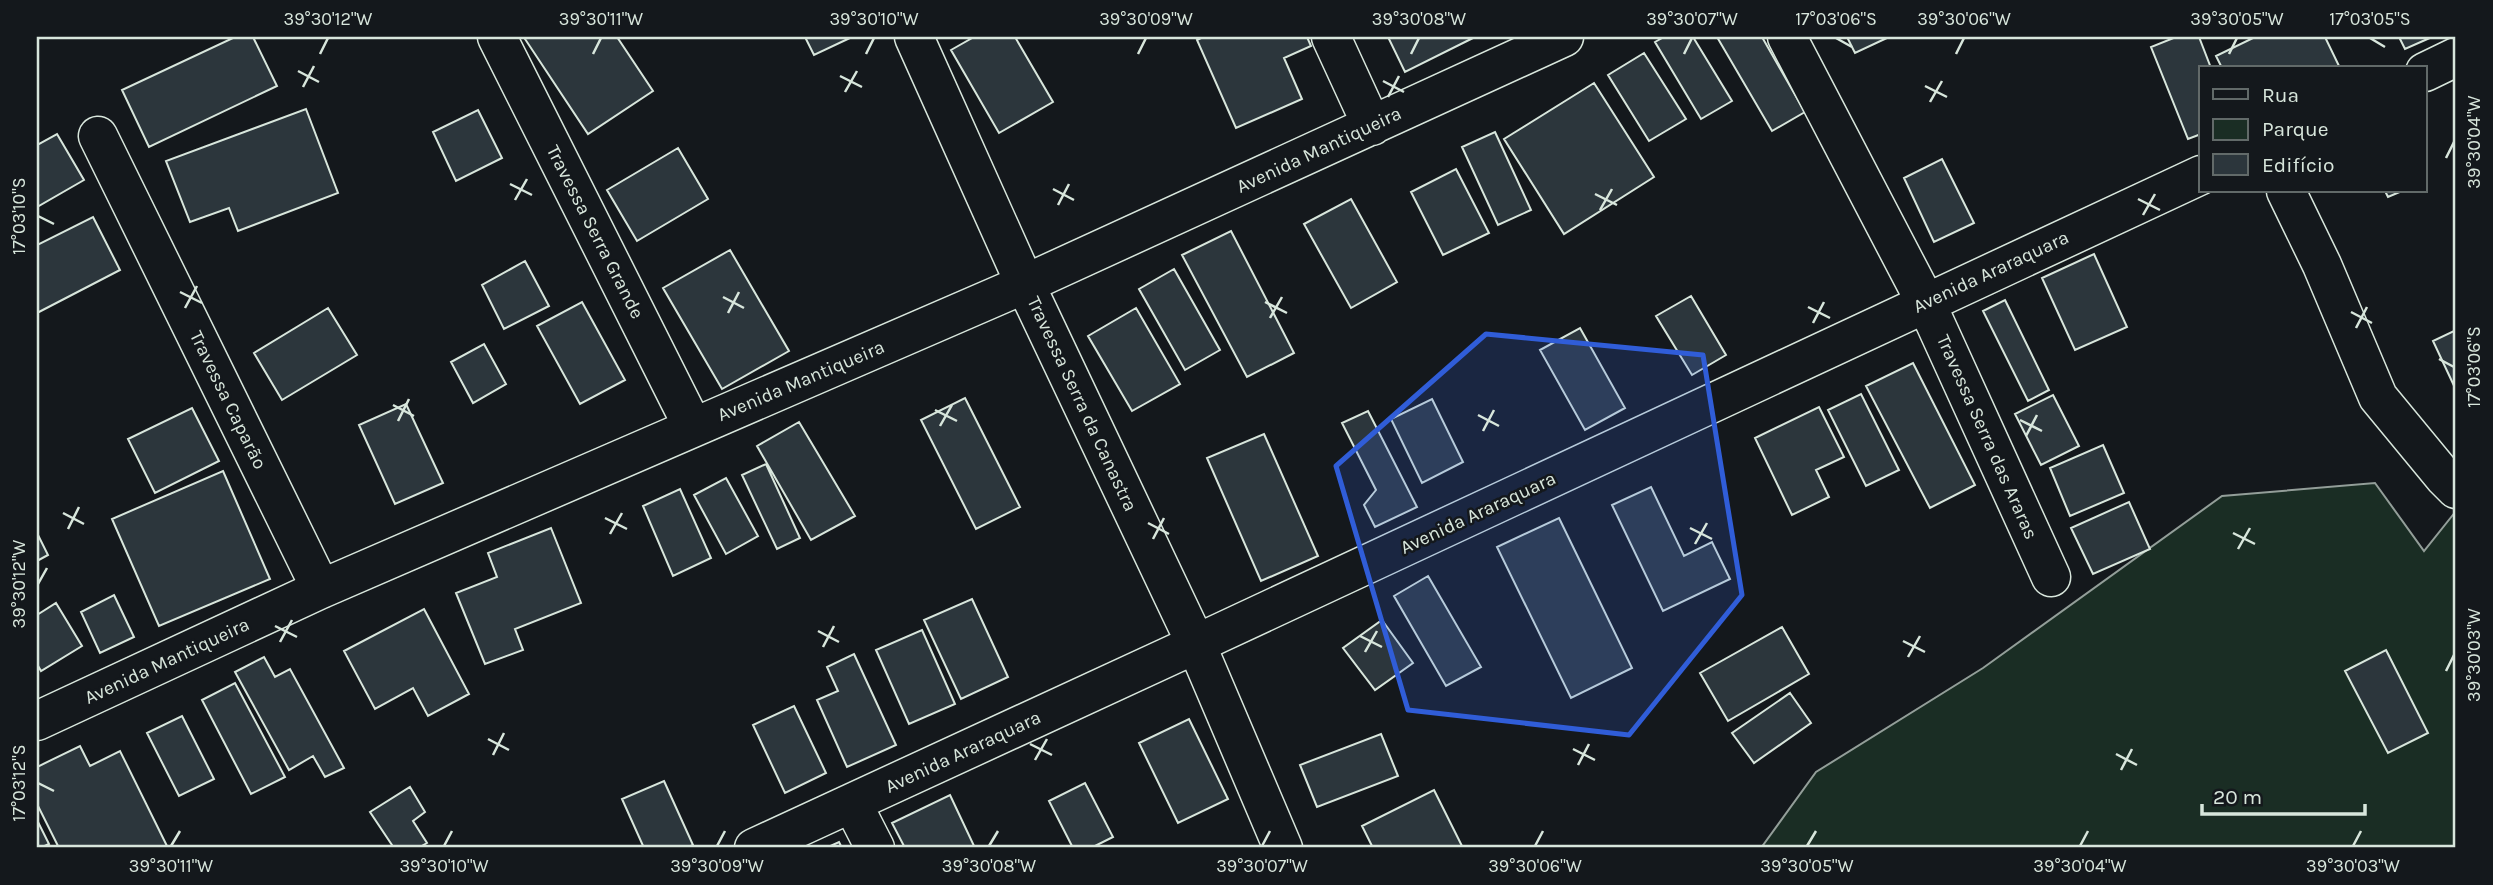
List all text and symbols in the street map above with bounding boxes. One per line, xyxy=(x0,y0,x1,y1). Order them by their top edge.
text: 39°30'12"W xyxy=(284,8,372,30)
text: 39°30'11"W xyxy=(559,8,643,30)
text: 39°30'10"W xyxy=(829,8,919,30)
text: 39°30'09"W xyxy=(1099,8,1193,30)
text: 39°30'08"W xyxy=(1372,8,1466,30)
text: 39°30'07"W xyxy=(1646,8,1738,30)
text: 17°03'06"S xyxy=(1795,8,1877,30)
text: 39°30'06"W xyxy=(1917,8,2011,30)
text: 39°30'05"W xyxy=(2190,8,2284,30)
text: 17°03'05"S xyxy=(2329,8,2411,30)
legend xyxy=(2199,66,2426,192)
text: Rua xyxy=(2262,83,2299,107)
text: 39°30'04"W xyxy=(2463,95,2485,189)
street label: Avenida Mantiqueira xyxy=(1233,102,1405,198)
text: Parque xyxy=(2262,117,2329,141)
street label: Travessa Serra Grande xyxy=(542,142,648,322)
text: Edifício xyxy=(2262,153,2335,177)
text: 17°03'10"S xyxy=(8,177,30,255)
street label: Avenida Araraquara xyxy=(1910,226,2072,318)
street label: Travessa Serra da Canastra xyxy=(1023,293,1141,515)
text: 17°03'06"S xyxy=(2463,326,2485,408)
street label: Travessa Caparão xyxy=(185,327,271,473)
street label: Travessa Serra das Araras xyxy=(1932,331,2042,543)
street label: Avenida Mantiqueira xyxy=(714,336,888,426)
street label: Avenida Araraquara xyxy=(1397,467,1559,559)
text: 39°30'12"W xyxy=(8,540,30,628)
text: 39°30'03"W xyxy=(2463,608,2485,702)
street label: Avenida Mantiqueira xyxy=(81,613,253,709)
street label: Avenida Araraquara xyxy=(882,706,1044,798)
text: 17°03'12"S xyxy=(8,744,30,822)
scale bar xyxy=(2202,773,2365,817)
text: 20 m xyxy=(2213,785,2262,809)
text: 39°30'11"W xyxy=(129,855,213,877)
text: 39°30'10"W xyxy=(399,855,489,877)
text: 39°30'09"W xyxy=(670,855,764,877)
text: 39°30'08"W xyxy=(942,855,1036,877)
text: 39°30'07"W xyxy=(1216,855,1308,877)
text: 39°30'06"W xyxy=(1488,855,1582,877)
text: 39°30'05"W xyxy=(1760,855,1854,877)
text: 39°30'04"W xyxy=(2033,855,2127,877)
text: 39°30'03"W xyxy=(2306,855,2400,877)

